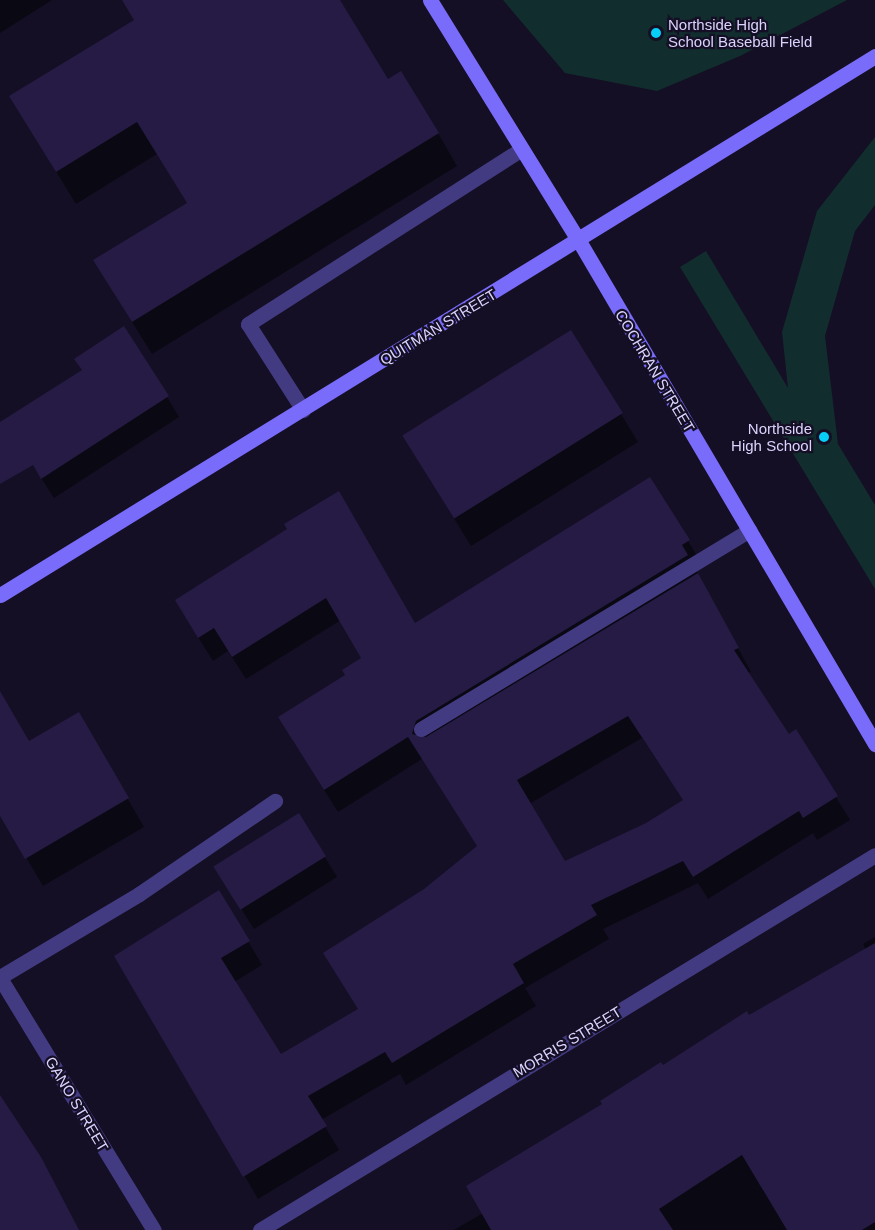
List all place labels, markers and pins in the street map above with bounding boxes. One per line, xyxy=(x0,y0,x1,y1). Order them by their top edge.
place label: Northside High School Baseball Field xyxy=(668,15,812,50)
marker: Northside High School Baseball Field xyxy=(649,26,663,40)
place label: Northside High School xyxy=(731,419,812,454)
marker: Northside High School xyxy=(817,430,831,444)

